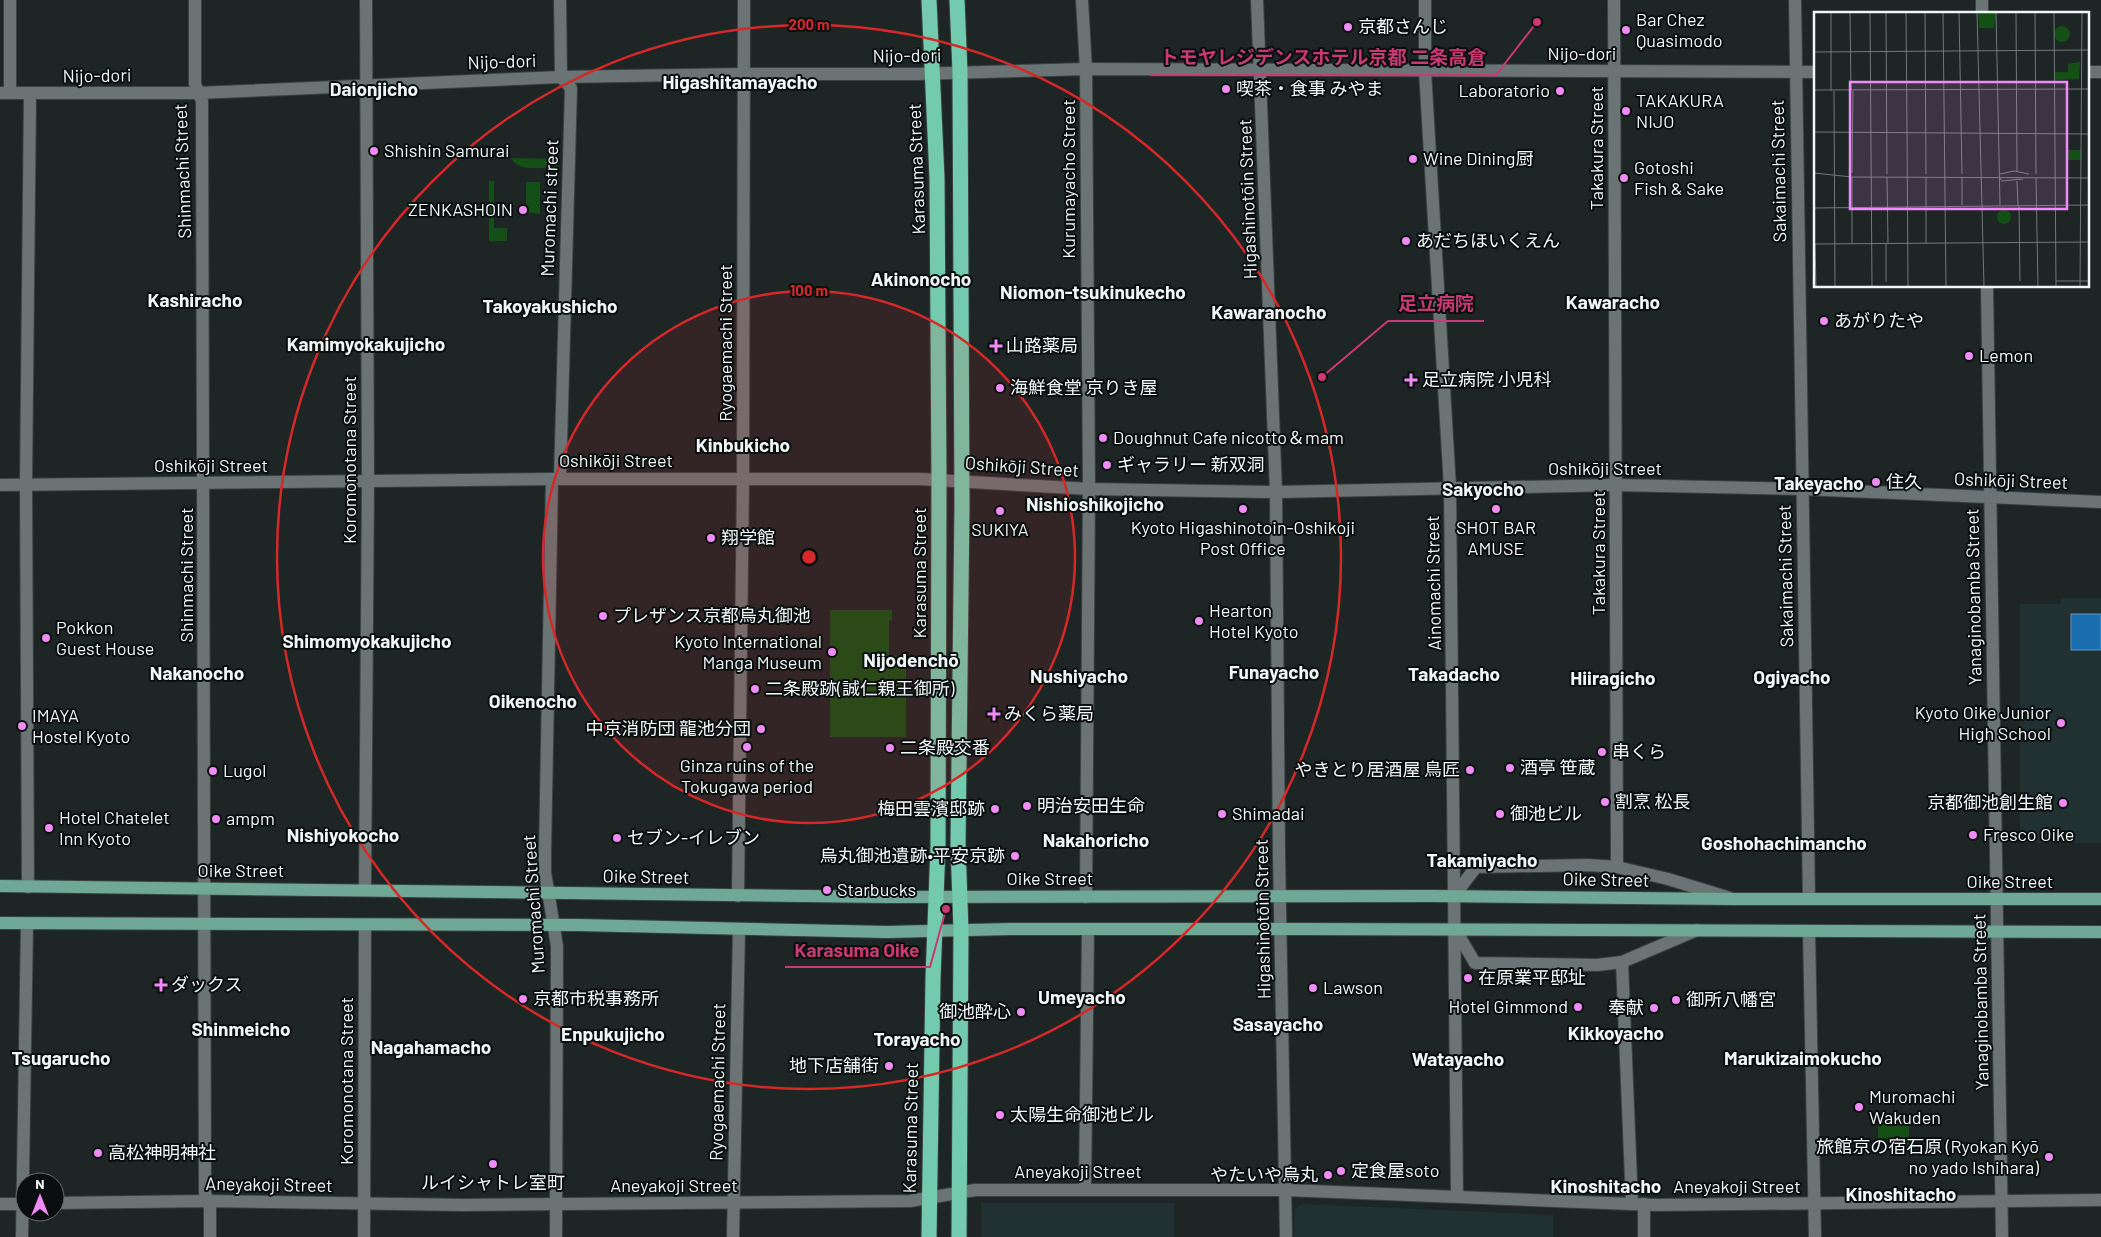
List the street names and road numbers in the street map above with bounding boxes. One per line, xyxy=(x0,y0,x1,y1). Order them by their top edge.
street label: Nijo-dori xyxy=(1548,42,1616,64)
street label: Nijo-dori xyxy=(872,43,942,67)
street label: Nijo-dori xyxy=(467,49,537,73)
street label: Nijo-dori xyxy=(62,63,132,87)
street label: Takakura Street xyxy=(1585,86,1607,210)
street label: Kurumayacho Street xyxy=(1057,99,1079,259)
street label: Sakaimachi Street xyxy=(1766,99,1790,243)
street label: Shinmachi Street xyxy=(169,103,195,239)
street label: Karasuma Street xyxy=(903,103,929,235)
street label: Higashinotōin Street xyxy=(1233,119,1261,280)
street label: Muromachi street xyxy=(536,139,562,277)
street label: Ryogaemachi Street xyxy=(714,264,736,422)
street label: Koromonotana Street xyxy=(338,376,360,544)
street label: Oshikōji Street xyxy=(559,449,673,471)
street label: Oshikōji Street xyxy=(964,451,1080,481)
street label: Oshikōji Street xyxy=(154,454,268,476)
street label: Oshikōji Street xyxy=(1548,457,1662,479)
street label: Oshikōji Street xyxy=(1954,467,2068,493)
street label: Takakura Street xyxy=(1587,491,1609,615)
street label: Sakaimachi Street xyxy=(1773,504,1797,648)
street label: Karasuma Street xyxy=(908,507,930,639)
street label: Shinmachi Street xyxy=(175,508,197,642)
street label: Yanaginobamba Street xyxy=(1960,508,1986,686)
street label: Ainomachi Street xyxy=(1421,515,1445,651)
street label: Muromachi Street xyxy=(517,834,549,974)
street label: Higashinotōin Street xyxy=(1250,839,1274,999)
street label: Oike Street xyxy=(198,859,284,881)
street label: Oike Street xyxy=(602,864,690,888)
street label: Oike Street xyxy=(1007,867,1093,889)
street label: Oike Street xyxy=(1562,867,1650,891)
street label: Oike Street xyxy=(1967,870,2053,892)
street label: Yanaginobamba Street xyxy=(1967,913,1993,1091)
street label: Koromonotana Street xyxy=(335,997,357,1165)
street label: Ryogaemachi Street xyxy=(705,1003,729,1161)
street label: Karasuma Street xyxy=(898,1062,922,1194)
street label: Aneyakoji Street xyxy=(1014,1160,1142,1182)
street label: Aneyakoji Street xyxy=(205,1172,333,1196)
street label: Aneyakoji Street xyxy=(610,1174,738,1196)
street label: Aneyakoji Street xyxy=(1673,1175,1801,1197)

